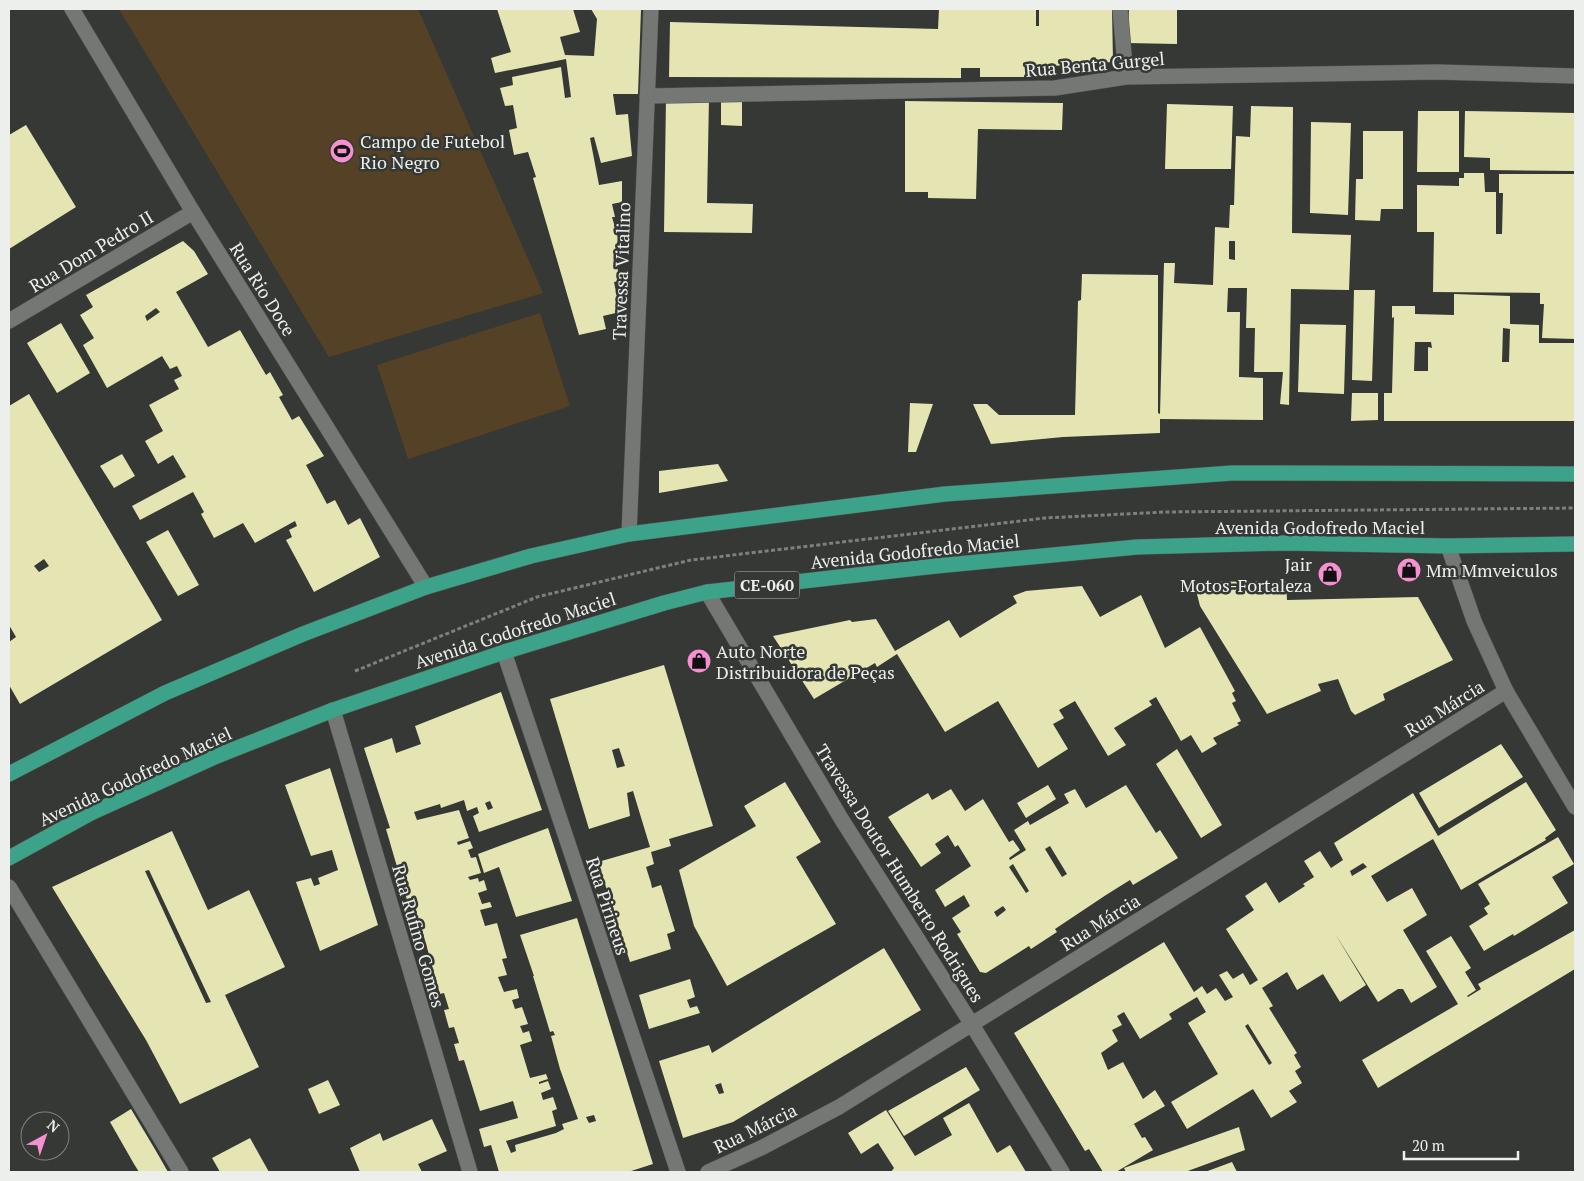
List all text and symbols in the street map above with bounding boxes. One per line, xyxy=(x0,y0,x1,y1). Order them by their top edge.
street label: Rua Benta Gurgel xyxy=(1024,46,1166,82)
place label: Campo de Futebol Rio Negro xyxy=(360,129,505,174)
sports icon: Campo de Futebol Rio Negro xyxy=(329,138,355,164)
street label: Travessa Vitalino xyxy=(607,202,635,340)
street label: Rua Dom Pedro II xyxy=(24,204,158,298)
street label: Rua Rio Doce xyxy=(225,238,301,340)
street label: Avenida Godofredo Maciel xyxy=(1215,515,1425,539)
street label: Avenida Godofredo Maciel xyxy=(809,528,1021,574)
place label: Jair Motos-Fortaleza xyxy=(1180,552,1312,597)
shop icon: Mm Mmveiculos xyxy=(1396,557,1422,583)
place label: Mm Mmveiculos xyxy=(1426,558,1558,582)
shop icon: Jair Motos-Fortaleza xyxy=(1317,561,1343,587)
road number: CE-060 xyxy=(734,572,800,598)
street label: Avenida Godofredo Maciel xyxy=(411,586,619,674)
place label: Auto Norte Distribuidora de Peças xyxy=(716,639,895,684)
shop icon: Auto Norte Distribuidora de Peças xyxy=(686,648,712,674)
street label: Rua Márcia xyxy=(1400,674,1488,742)
street label: Avenida Godofredo Maciel xyxy=(35,721,235,831)
street label: Travessa Doutor Humberto Rodrigues xyxy=(810,739,990,1007)
street label: Rua Pirineus xyxy=(581,854,635,958)
street label: Rua Rufino Gomes xyxy=(387,862,451,1010)
street label: Rua Márcia xyxy=(1056,888,1144,956)
street label: Rua Márcia xyxy=(709,1098,801,1158)
north arrow xyxy=(20,1111,70,1161)
text: N xyxy=(44,1115,64,1137)
scale bar xyxy=(1404,1128,1518,1160)
text: 20 m xyxy=(1412,1135,1445,1155)

